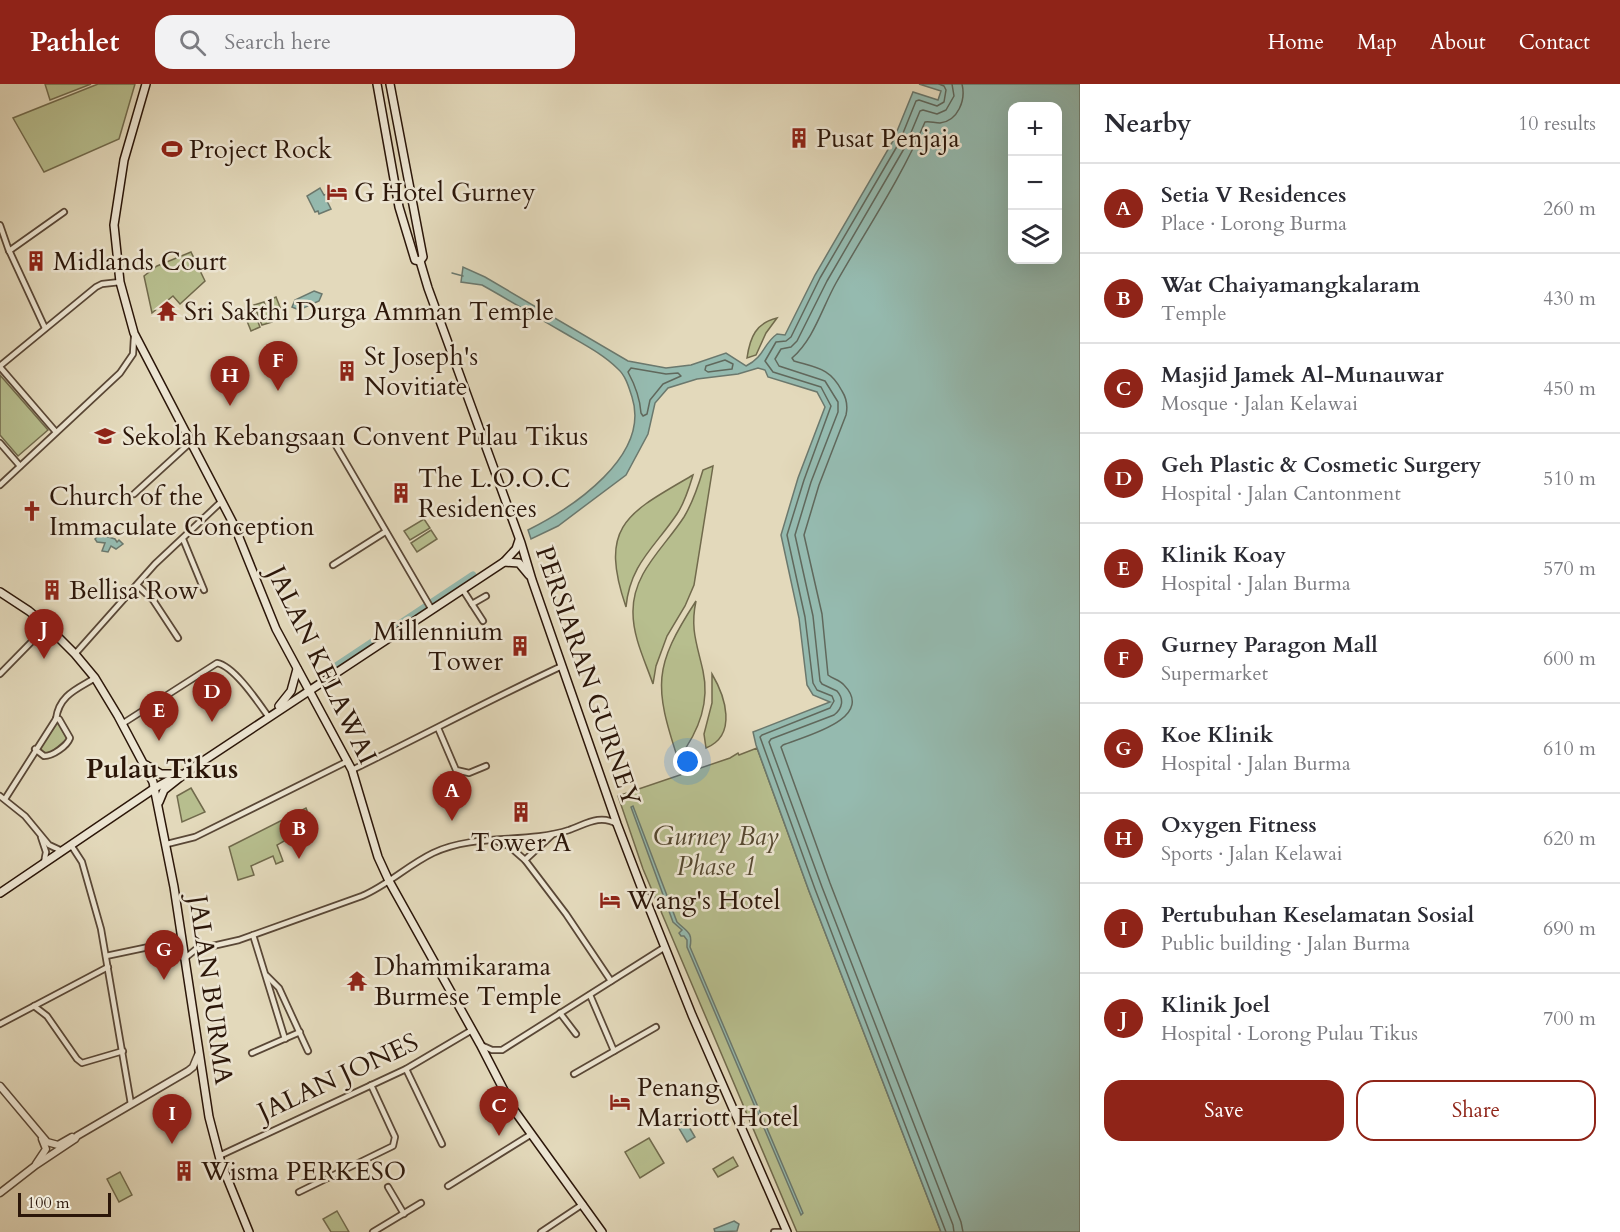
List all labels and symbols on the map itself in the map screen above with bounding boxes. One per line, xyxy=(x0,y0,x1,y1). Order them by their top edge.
place label: Pusat Penjaja xyxy=(816,121,960,156)
building icon: Pusat Penjaja xyxy=(787,126,811,150)
place label: Project Rock xyxy=(189,132,332,167)
sports icon: Project Rock xyxy=(160,137,184,161)
place label: G Hotel Gurney xyxy=(354,175,536,210)
hotel icon: G Hotel Gurney xyxy=(325,180,349,204)
place label: Midlands Court xyxy=(53,244,227,279)
building icon: Midlands Court xyxy=(24,249,48,273)
place label: Sri Sakthi Durga Amman Temple xyxy=(184,294,554,329)
temple icon: Sri Sakthi Durga Amman Temple xyxy=(155,299,179,323)
place label: St Joseph's Novitiate xyxy=(364,339,478,404)
pin: F xyxy=(258,342,298,391)
pin: H xyxy=(210,356,250,406)
building icon: St Joseph's Novitiate xyxy=(335,359,359,383)
place label: Sekolah Kebangsaan Convent Pulau Tikus xyxy=(122,419,588,454)
school or university icon: Sekolah Kebangsaan Convent Pulau Tikus xyxy=(93,424,117,448)
place label: The L.O.O.C Residences xyxy=(418,461,570,526)
place label: Church of the Immaculate Conception xyxy=(49,479,315,544)
building icon: The L.O.O.C Residences xyxy=(389,481,413,505)
church icon: Church of the Immaculate Conception xyxy=(20,499,44,523)
street label: PERSIARAN GURNEY xyxy=(527,541,649,811)
street label: JALAN KELAWAI xyxy=(257,556,385,770)
place label: Bellisa Row xyxy=(69,573,199,608)
building icon: Bellisa Row xyxy=(40,578,64,602)
pin: J xyxy=(24,610,63,659)
place label: Millennium Tower xyxy=(373,614,504,679)
building icon: Millennium Tower xyxy=(508,634,532,658)
pin: D xyxy=(192,672,232,722)
pin: E xyxy=(140,692,178,741)
your location xyxy=(673,747,702,776)
district label: Pulau Tikus xyxy=(86,750,238,788)
pin: A xyxy=(432,772,472,821)
building icon: Tower A xyxy=(509,800,533,824)
pin: B xyxy=(280,810,318,859)
park label: Gurney Bay Phase 1 xyxy=(653,819,779,884)
place label: Tower A xyxy=(471,825,572,860)
place label: Wang's Hotel xyxy=(626,883,781,918)
hotel icon: Wang's Hotel xyxy=(598,888,622,912)
street label: JALAN BURMA xyxy=(180,889,242,1087)
pin: G xyxy=(144,930,184,980)
place label: Dhammikarama Burmese Temple xyxy=(374,949,562,1014)
temple icon: Dhammikarama Burmese Temple xyxy=(345,969,369,993)
street label: JALAN JONES xyxy=(248,1025,424,1131)
place label: Penang Marriott Hotel xyxy=(637,1070,799,1135)
pin: C xyxy=(480,1086,518,1136)
hotel icon: Penang Marriott Hotel xyxy=(608,1090,632,1114)
pin: I xyxy=(152,1094,192,1144)
place label: Wisma PERKESO xyxy=(200,1154,406,1189)
building icon: Wisma PERKESO xyxy=(172,1159,196,1183)
scale bar xyxy=(18,1190,111,1218)

